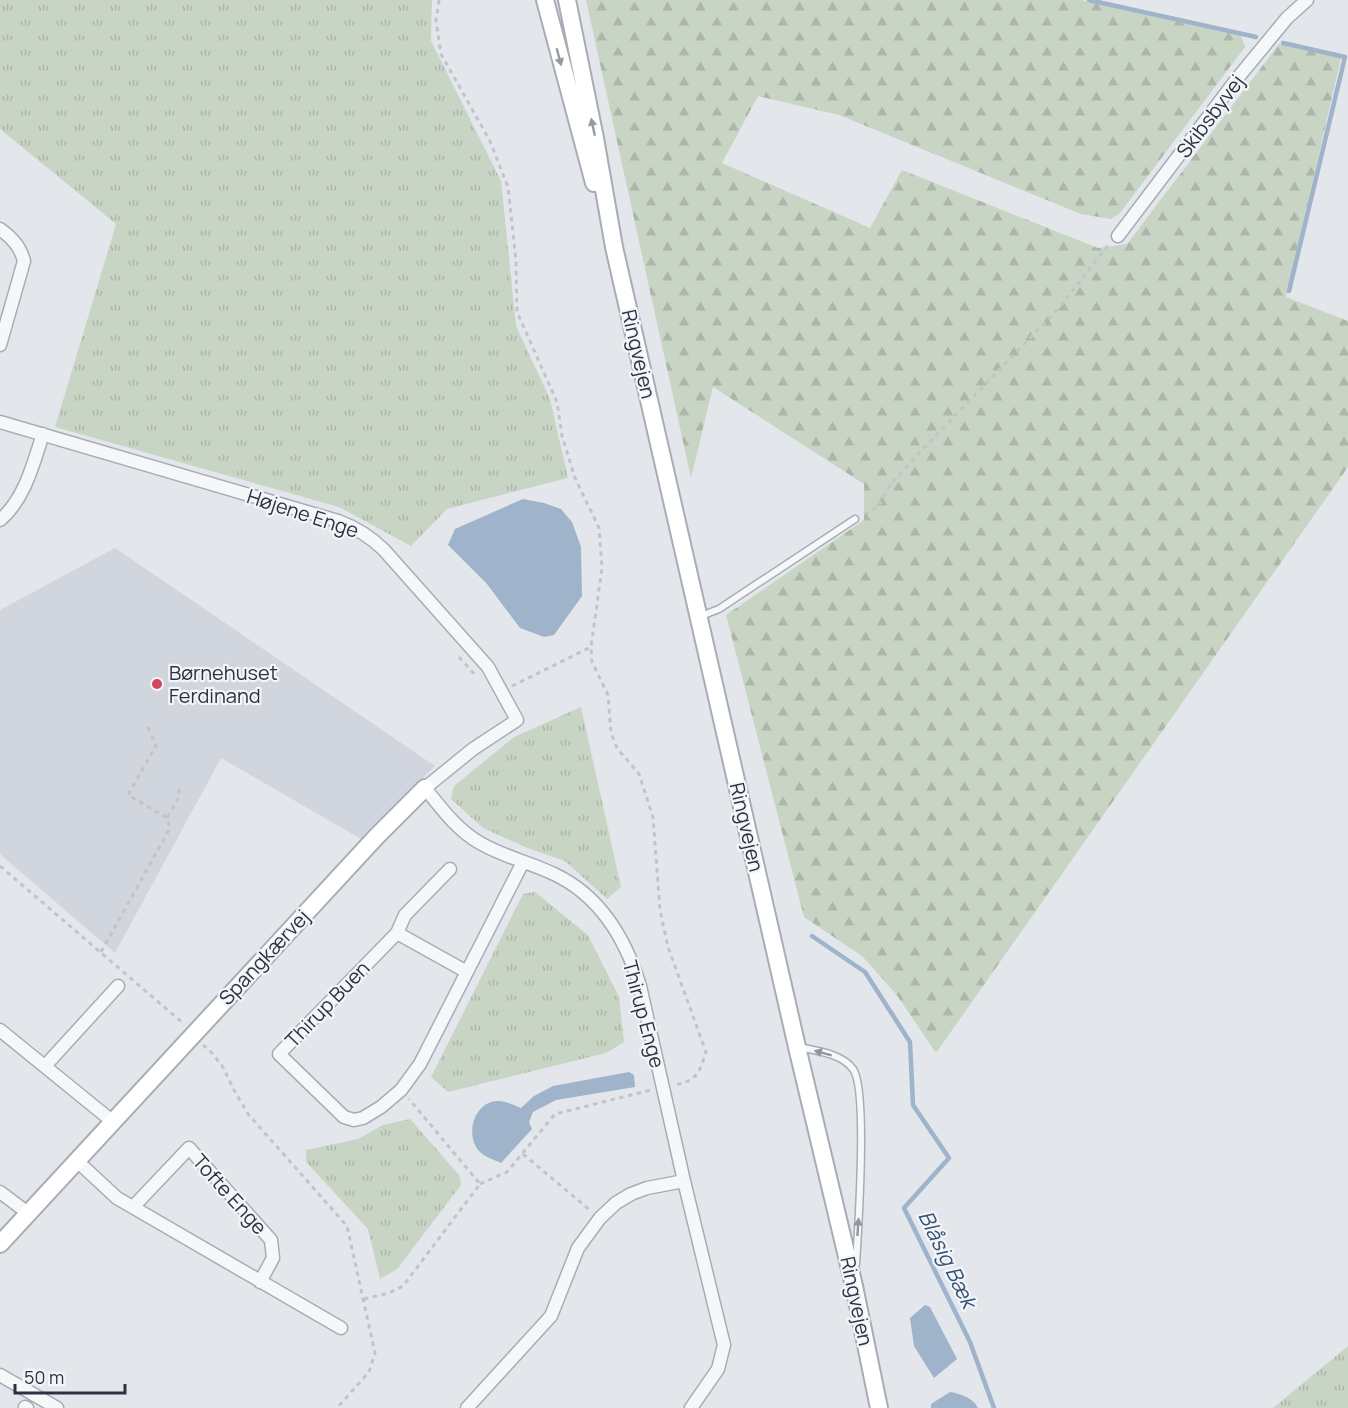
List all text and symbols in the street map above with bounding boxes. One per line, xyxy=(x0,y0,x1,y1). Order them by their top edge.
one-way arrow xyxy=(555,48,564,66)
street label: Skibsbyvej xyxy=(1170,69,1250,163)
one-way arrow xyxy=(588,117,597,136)
street label: Ringvejen xyxy=(616,307,662,401)
street label: Højene Enge xyxy=(244,482,362,544)
place label: Børnehuset Ferdinand xyxy=(169,659,278,709)
marker: Børnehuset Ferdinand xyxy=(150,677,164,691)
street label: Ringvejen xyxy=(724,780,770,874)
street label: Spangkærvej xyxy=(213,903,315,1011)
street label: Thirup Buen xyxy=(279,955,375,1053)
street label: Thirup Enge xyxy=(617,957,671,1071)
one-way arrow xyxy=(814,1047,832,1057)
street label: Tofte Enge xyxy=(187,1148,273,1240)
water label: Blåsig Bæk xyxy=(912,1206,985,1315)
one-way arrow xyxy=(853,1218,863,1237)
street label: Ringvejen xyxy=(834,1254,880,1348)
scale bar xyxy=(15,1357,124,1395)
text: 50 m xyxy=(24,1365,64,1389)

